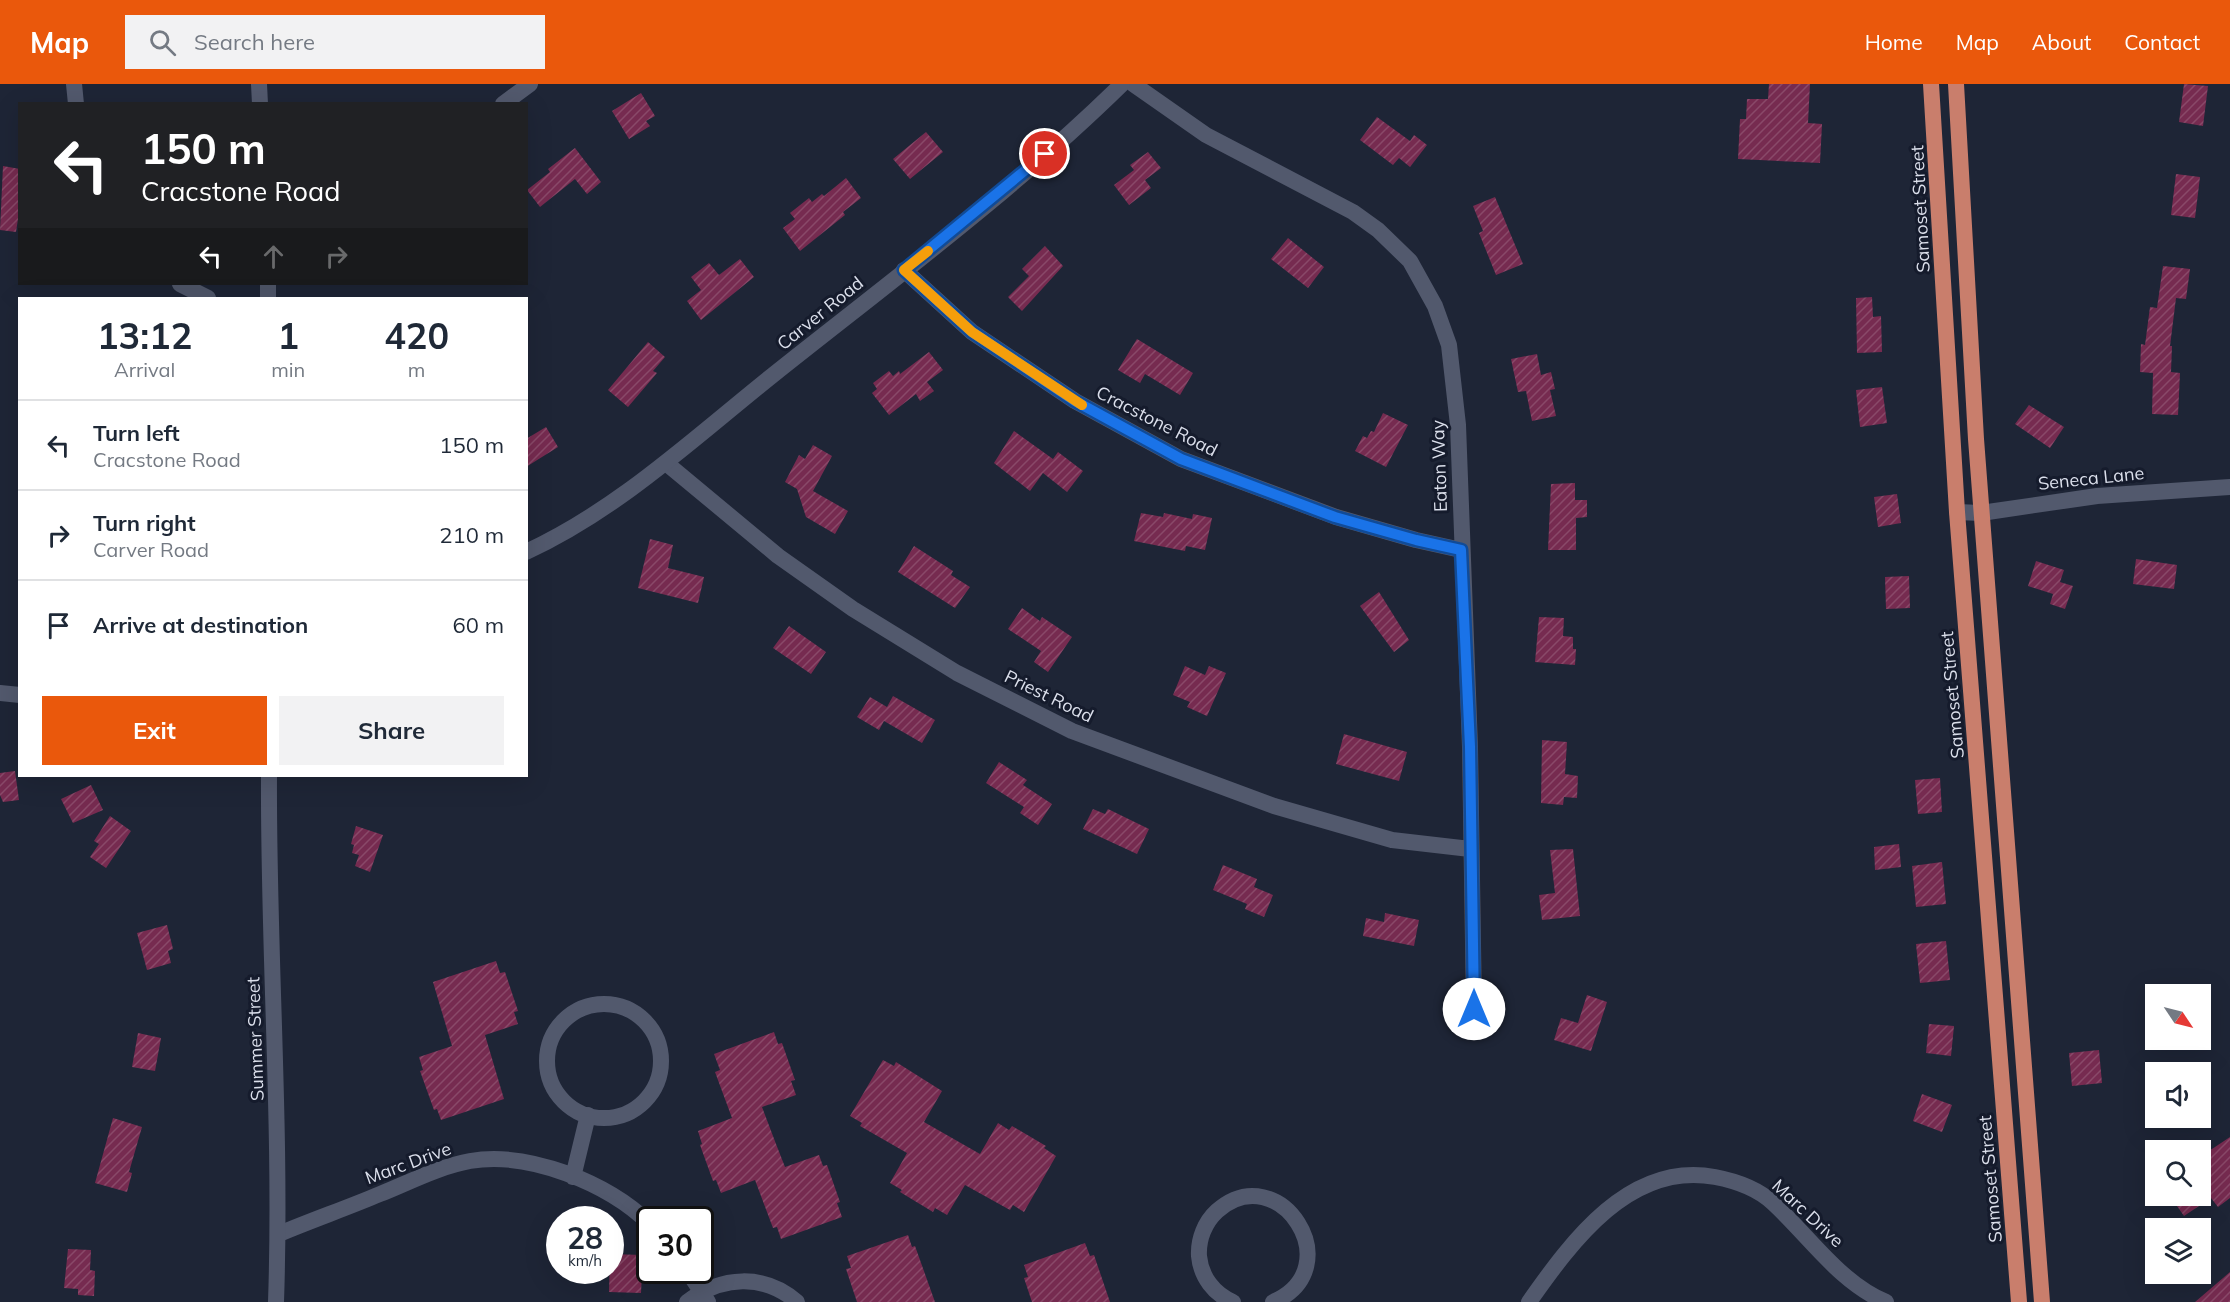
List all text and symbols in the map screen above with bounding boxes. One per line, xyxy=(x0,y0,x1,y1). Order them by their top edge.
search box xyxy=(125,15,545,69)
text: Map xyxy=(30,25,89,60)
icon: search xyxy=(146,26,179,59)
text: Search here xyxy=(194,28,315,56)
text: Home xyxy=(1865,29,1923,55)
text: Map xyxy=(1956,29,1999,55)
text: About xyxy=(2032,29,2091,55)
text: Contact xyxy=(2124,29,2200,55)
text: 150 m xyxy=(141,122,266,175)
icon: left xyxy=(42,126,120,204)
pin xyxy=(1019,128,1070,179)
icon: arrive xyxy=(1028,137,1061,170)
street label: Samoset Street xyxy=(1905,145,1935,273)
text: Cracstone Road xyxy=(141,174,340,208)
icon: left xyxy=(194,240,227,273)
icon: ahead xyxy=(257,240,290,273)
icon: right xyxy=(320,240,353,273)
street label: Carver Road xyxy=(772,271,868,355)
text: 13:12 xyxy=(97,313,192,358)
text: 1 xyxy=(277,313,299,358)
text: 420 xyxy=(384,313,449,358)
text: Arrival xyxy=(114,357,175,382)
text: min xyxy=(271,357,305,382)
text: m xyxy=(408,357,425,382)
street label: Cracstone Road xyxy=(1093,381,1221,461)
text: Turn left xyxy=(93,419,180,447)
street label: Eaton Way xyxy=(1426,419,1452,512)
icon: left xyxy=(42,429,75,462)
text: 150 m xyxy=(439,431,504,459)
text: Cracstone Road xyxy=(93,447,241,472)
street label: Seneca Lane xyxy=(2037,461,2145,495)
text: Turn right xyxy=(93,509,196,537)
icon: right xyxy=(42,519,75,552)
text: 210 m xyxy=(439,521,504,549)
text: Carver Road xyxy=(93,537,209,562)
icon: arrive xyxy=(42,609,75,642)
text: Arrive at destination xyxy=(93,611,308,639)
text: 60 m xyxy=(453,611,504,639)
street label: Samoset Street xyxy=(1935,630,1969,760)
street label: Priest Road xyxy=(1001,665,1097,727)
button: Exit xyxy=(42,696,267,765)
button: Share xyxy=(279,696,504,765)
street label: Summer Street xyxy=(241,977,269,1101)
position arrow xyxy=(1442,977,1506,1041)
north arrow xyxy=(2145,984,2211,1050)
map controls xyxy=(2145,984,2211,1284)
button: sound xyxy=(2145,1062,2211,1128)
street label: Samoset Street xyxy=(1973,1114,2007,1244)
street label: Marc Drive xyxy=(362,1137,454,1189)
button: search xyxy=(2145,1140,2211,1206)
street label: Marc Drive xyxy=(1767,1174,1849,1252)
speed limit sign: 30 xyxy=(636,1206,714,1284)
button: layers xyxy=(2145,1218,2211,1284)
text: 28 xyxy=(567,1219,603,1257)
text: km/h xyxy=(568,1251,602,1270)

